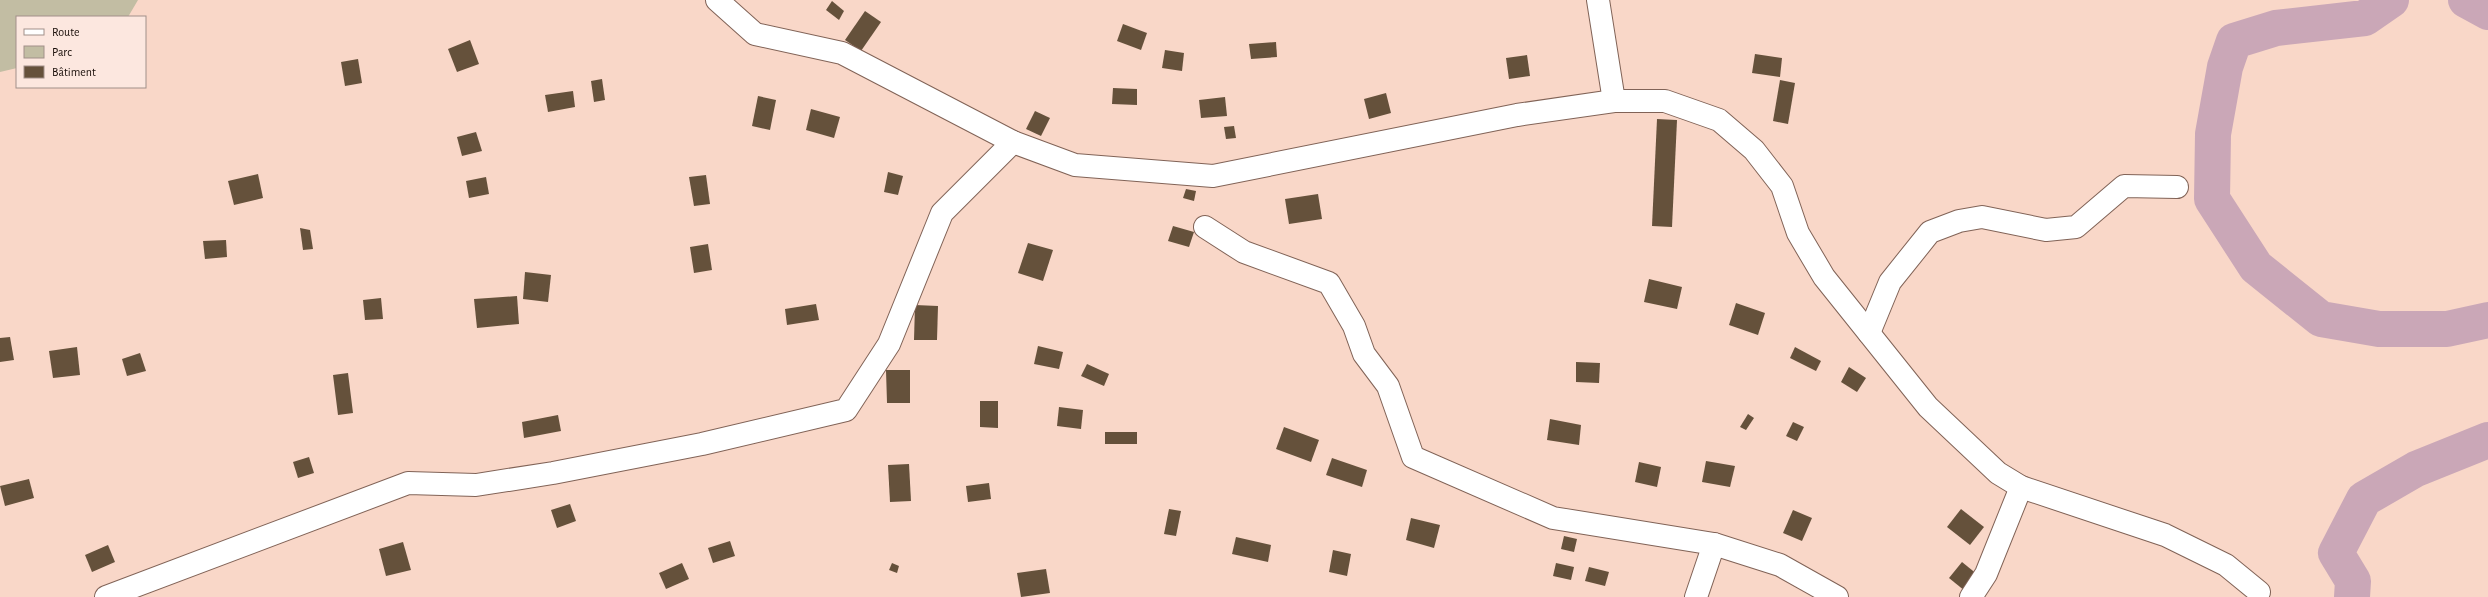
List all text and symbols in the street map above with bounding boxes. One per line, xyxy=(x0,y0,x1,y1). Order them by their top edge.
legend xyxy=(16,16,146,88)
text: Route xyxy=(52,26,79,38)
text: Parc xyxy=(52,46,72,58)
text: Bâtiment xyxy=(52,66,96,78)

